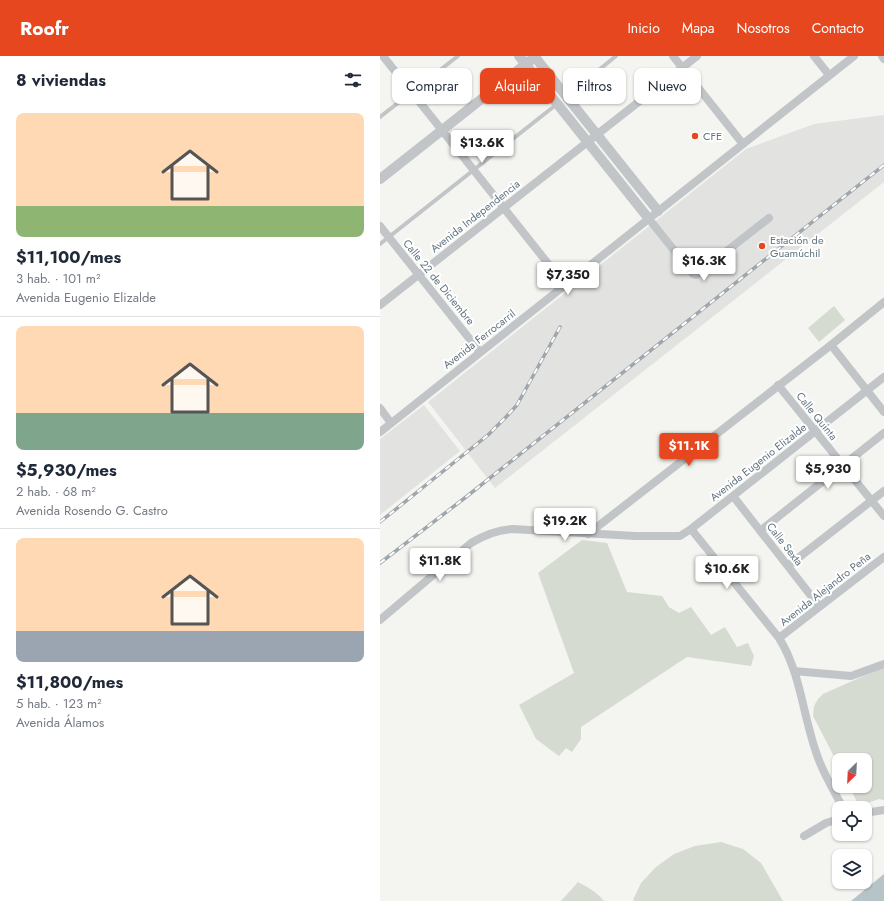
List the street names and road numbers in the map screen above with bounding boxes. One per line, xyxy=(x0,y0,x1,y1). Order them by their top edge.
street label: Avenida Independencia xyxy=(427,176,523,256)
street label: Calle 22 de Diciembre xyxy=(399,236,479,329)
street label: Avenida Ferrocarril xyxy=(439,306,519,372)
street label: Calle Quinta xyxy=(793,388,841,444)
street label: Avenida Eugenio Elizalde xyxy=(706,419,810,505)
street label: Calle Sexta xyxy=(763,519,807,569)
street label: Avenida Alejandro Peña xyxy=(776,548,874,630)

